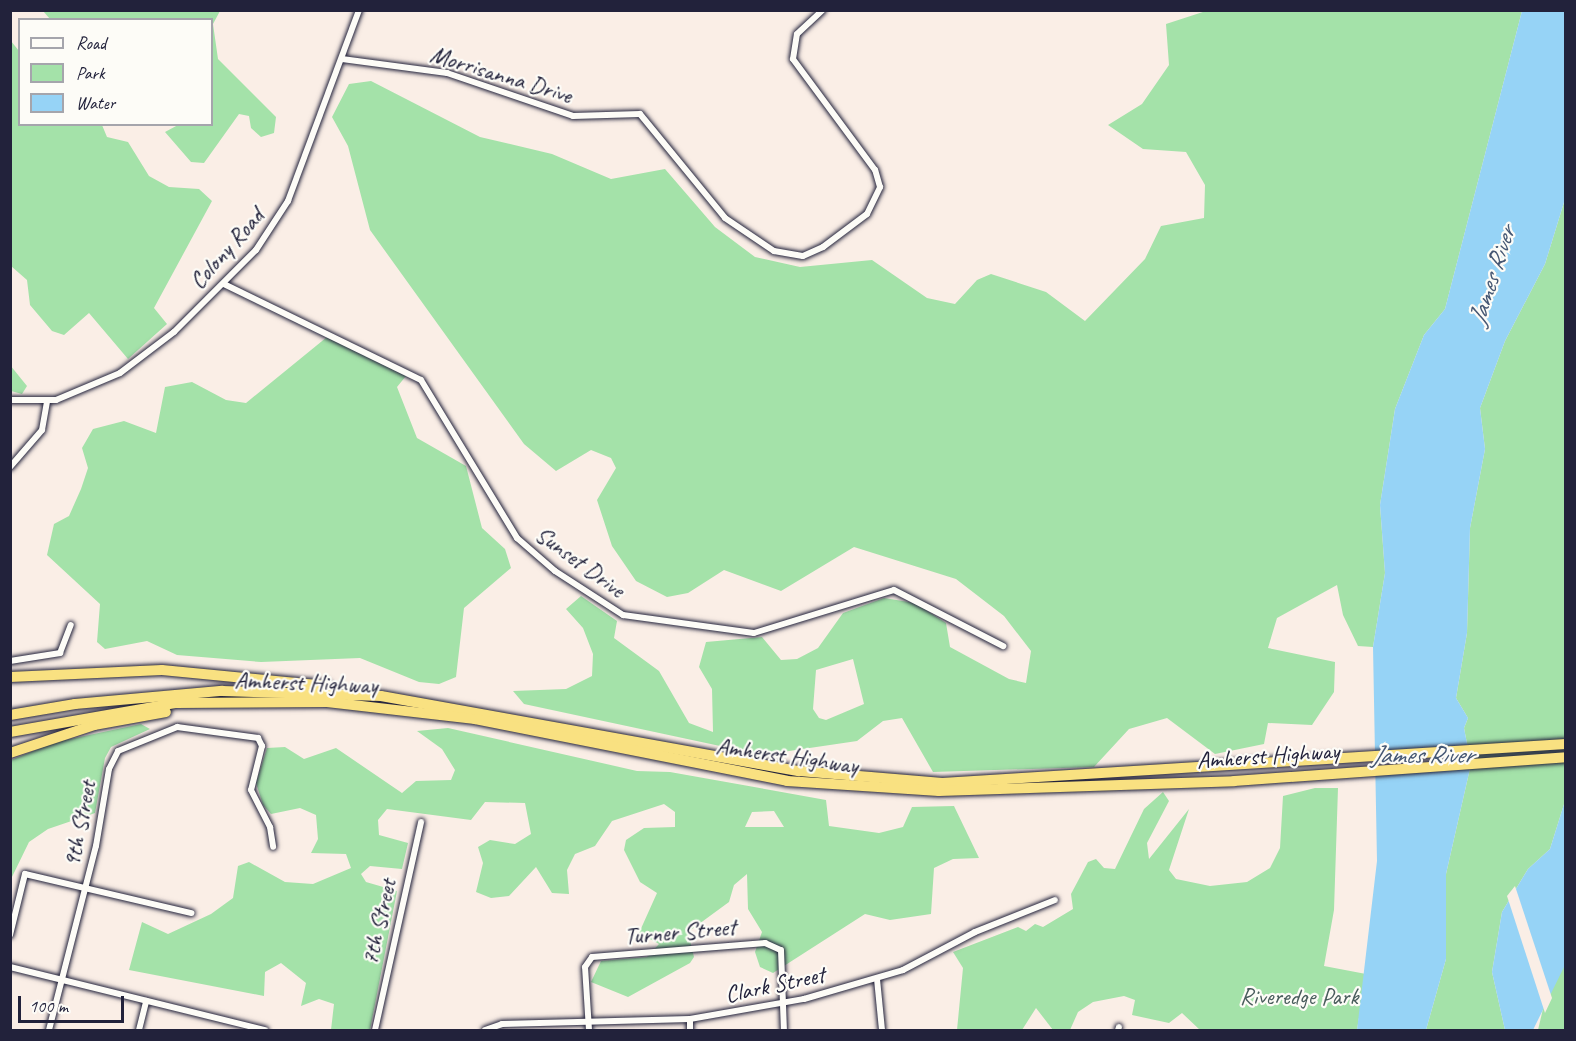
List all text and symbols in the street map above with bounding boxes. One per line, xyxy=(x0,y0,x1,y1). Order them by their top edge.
legend xyxy=(18,18,213,126)
text: Road xyxy=(76,32,106,54)
street label: Morrisanna Drive xyxy=(427,40,575,110)
text: Park xyxy=(76,62,105,84)
text: Water xyxy=(76,92,115,114)
street label: Colony Road xyxy=(184,203,270,295)
water label: James River xyxy=(1461,222,1523,330)
street label: Sunset Drive xyxy=(530,520,630,604)
street label: Amherst Highway xyxy=(234,666,378,700)
street label: Amherst Highway xyxy=(714,732,860,780)
street label: Amherst Highway xyxy=(1196,737,1340,775)
water label: James River xyxy=(1371,739,1473,771)
street label: 9th Street xyxy=(57,778,103,870)
street label: 7th Street xyxy=(355,876,403,968)
street label: Turner Street xyxy=(623,913,737,951)
street label: Clark Street xyxy=(722,960,828,1010)
park label: Riveredge Park xyxy=(1239,983,1359,1011)
scale bar xyxy=(21,984,128,1022)
text: 100 m xyxy=(29,995,68,1017)

